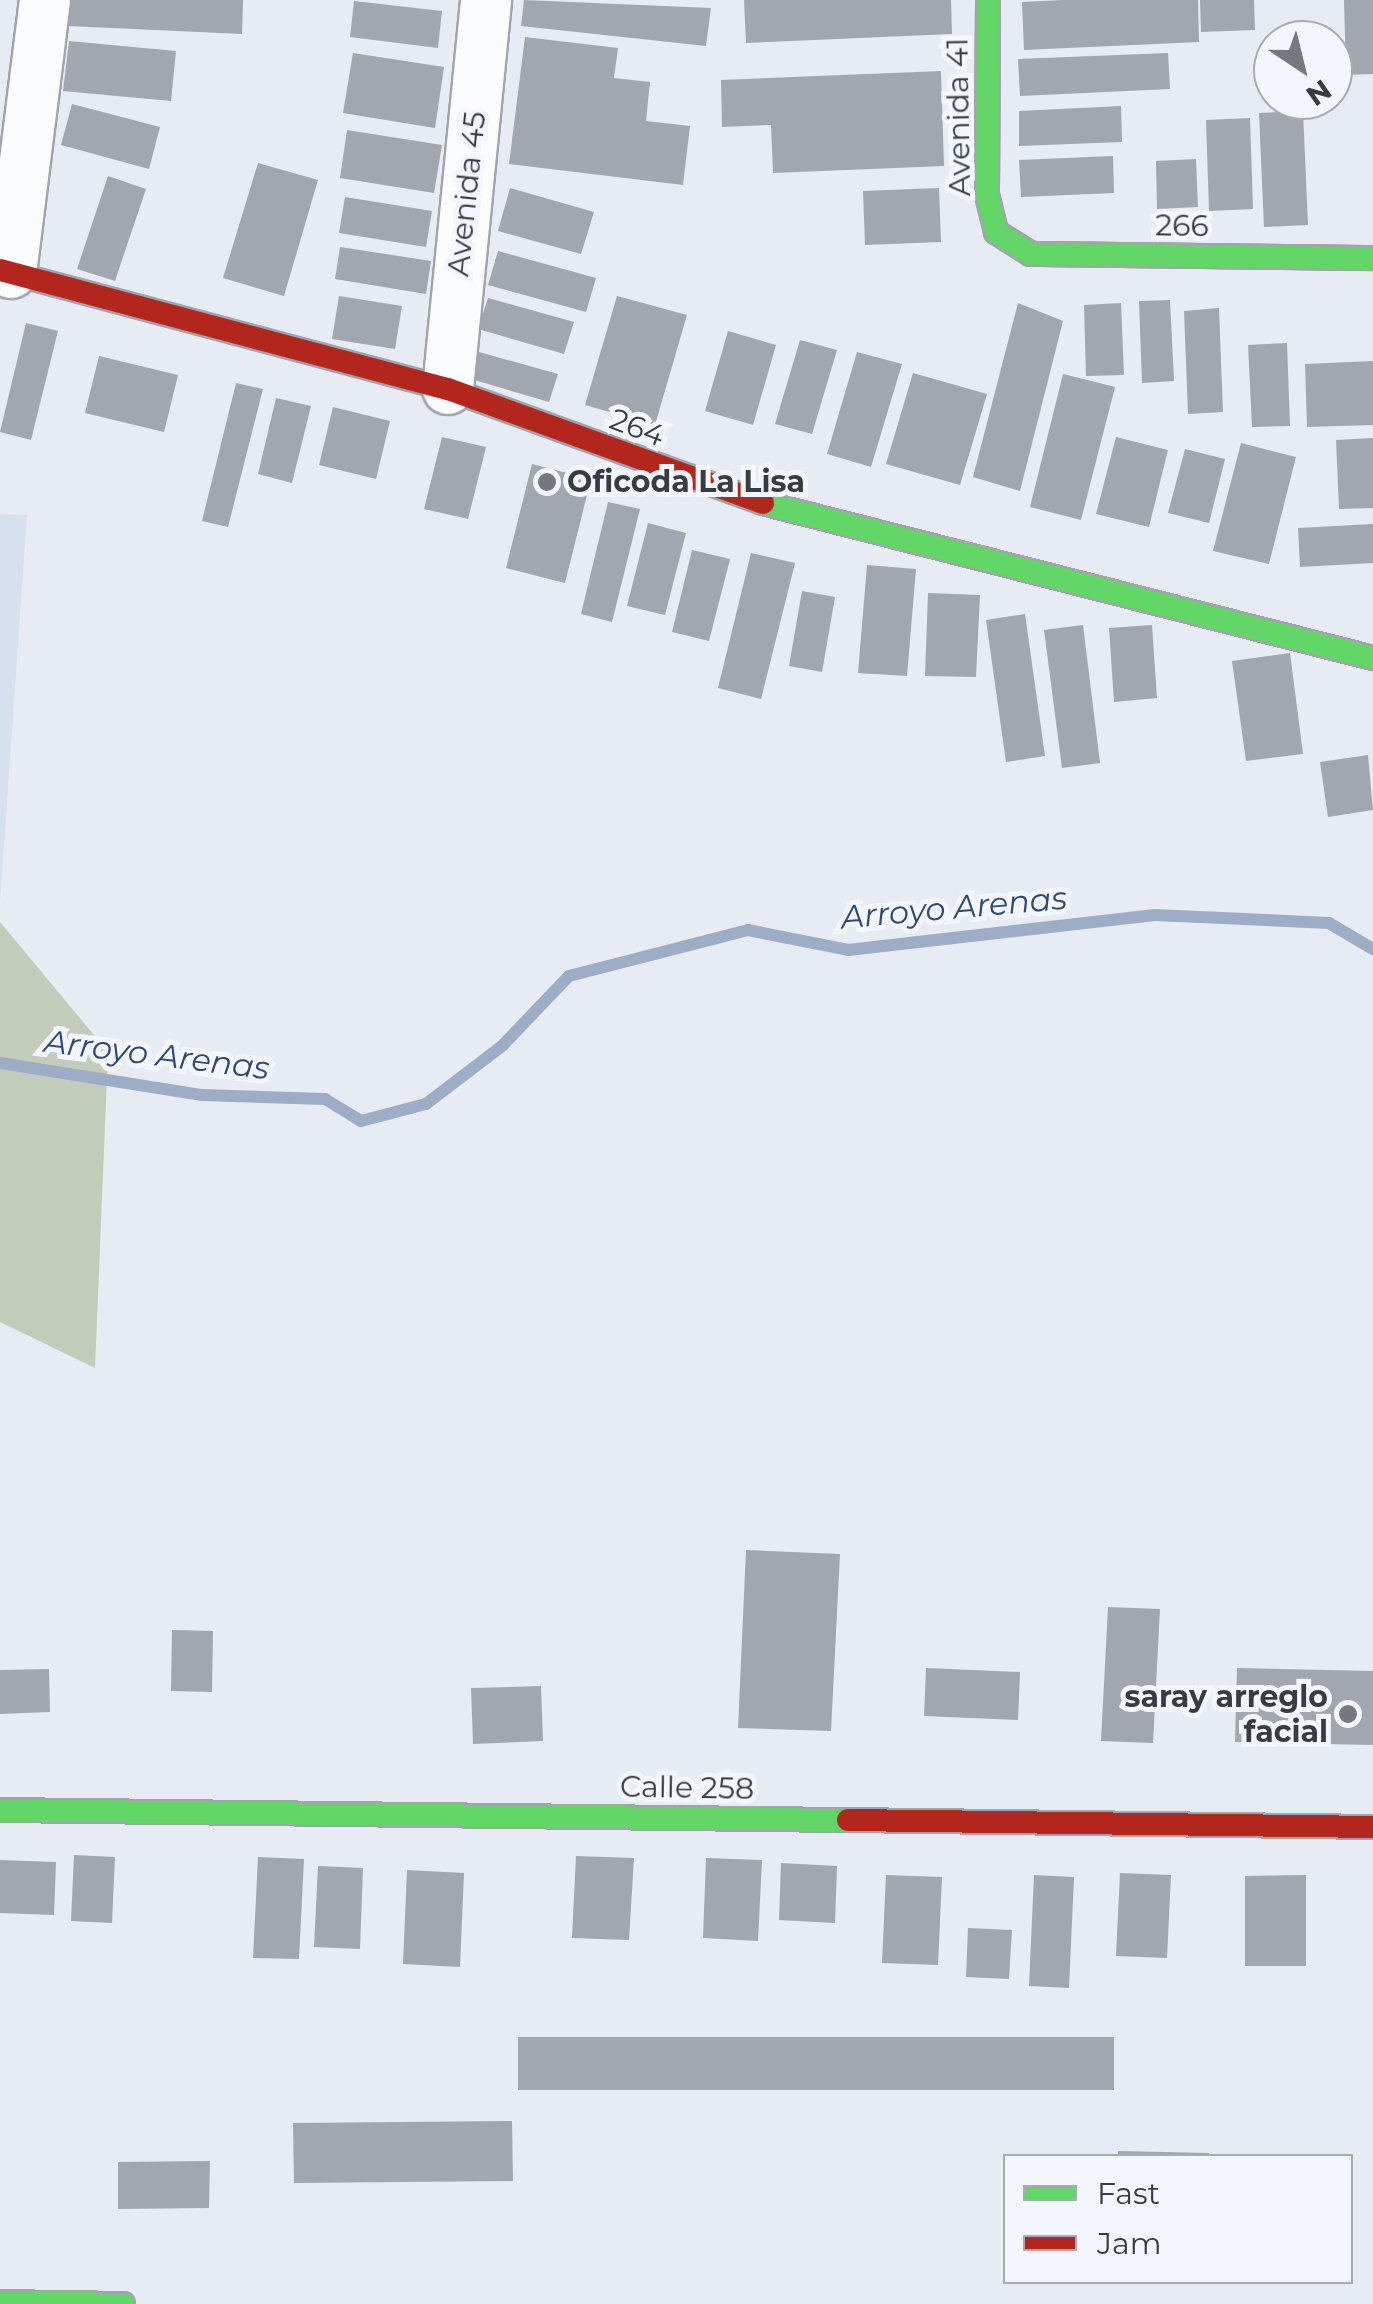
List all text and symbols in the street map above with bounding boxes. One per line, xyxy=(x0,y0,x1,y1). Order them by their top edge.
north arrow xyxy=(1253,20,1353,120)
street label: Avenida 41 xyxy=(940,37,978,197)
text: N xyxy=(1300,73,1338,113)
street label: Avenida 45 xyxy=(440,110,494,278)
street label: 266 xyxy=(1155,208,1209,244)
street label: 264 xyxy=(605,401,669,455)
place label: Oficoda La Lisa xyxy=(567,464,805,500)
marker: Oficoda La Lisa xyxy=(536,471,558,493)
water label: Arroyo Arenas xyxy=(840,879,1068,937)
water label: Arroyo Arenas xyxy=(42,1022,272,1088)
place label: saray arreglo facial xyxy=(1125,1679,1328,1750)
marker: saray arreglo facial xyxy=(1337,1703,1359,1725)
street label: Calle 258 xyxy=(620,1769,754,1807)
legend xyxy=(1003,2154,1353,2284)
text: Fast xyxy=(1097,2175,1160,2212)
text: Jam xyxy=(1097,2225,1162,2262)

